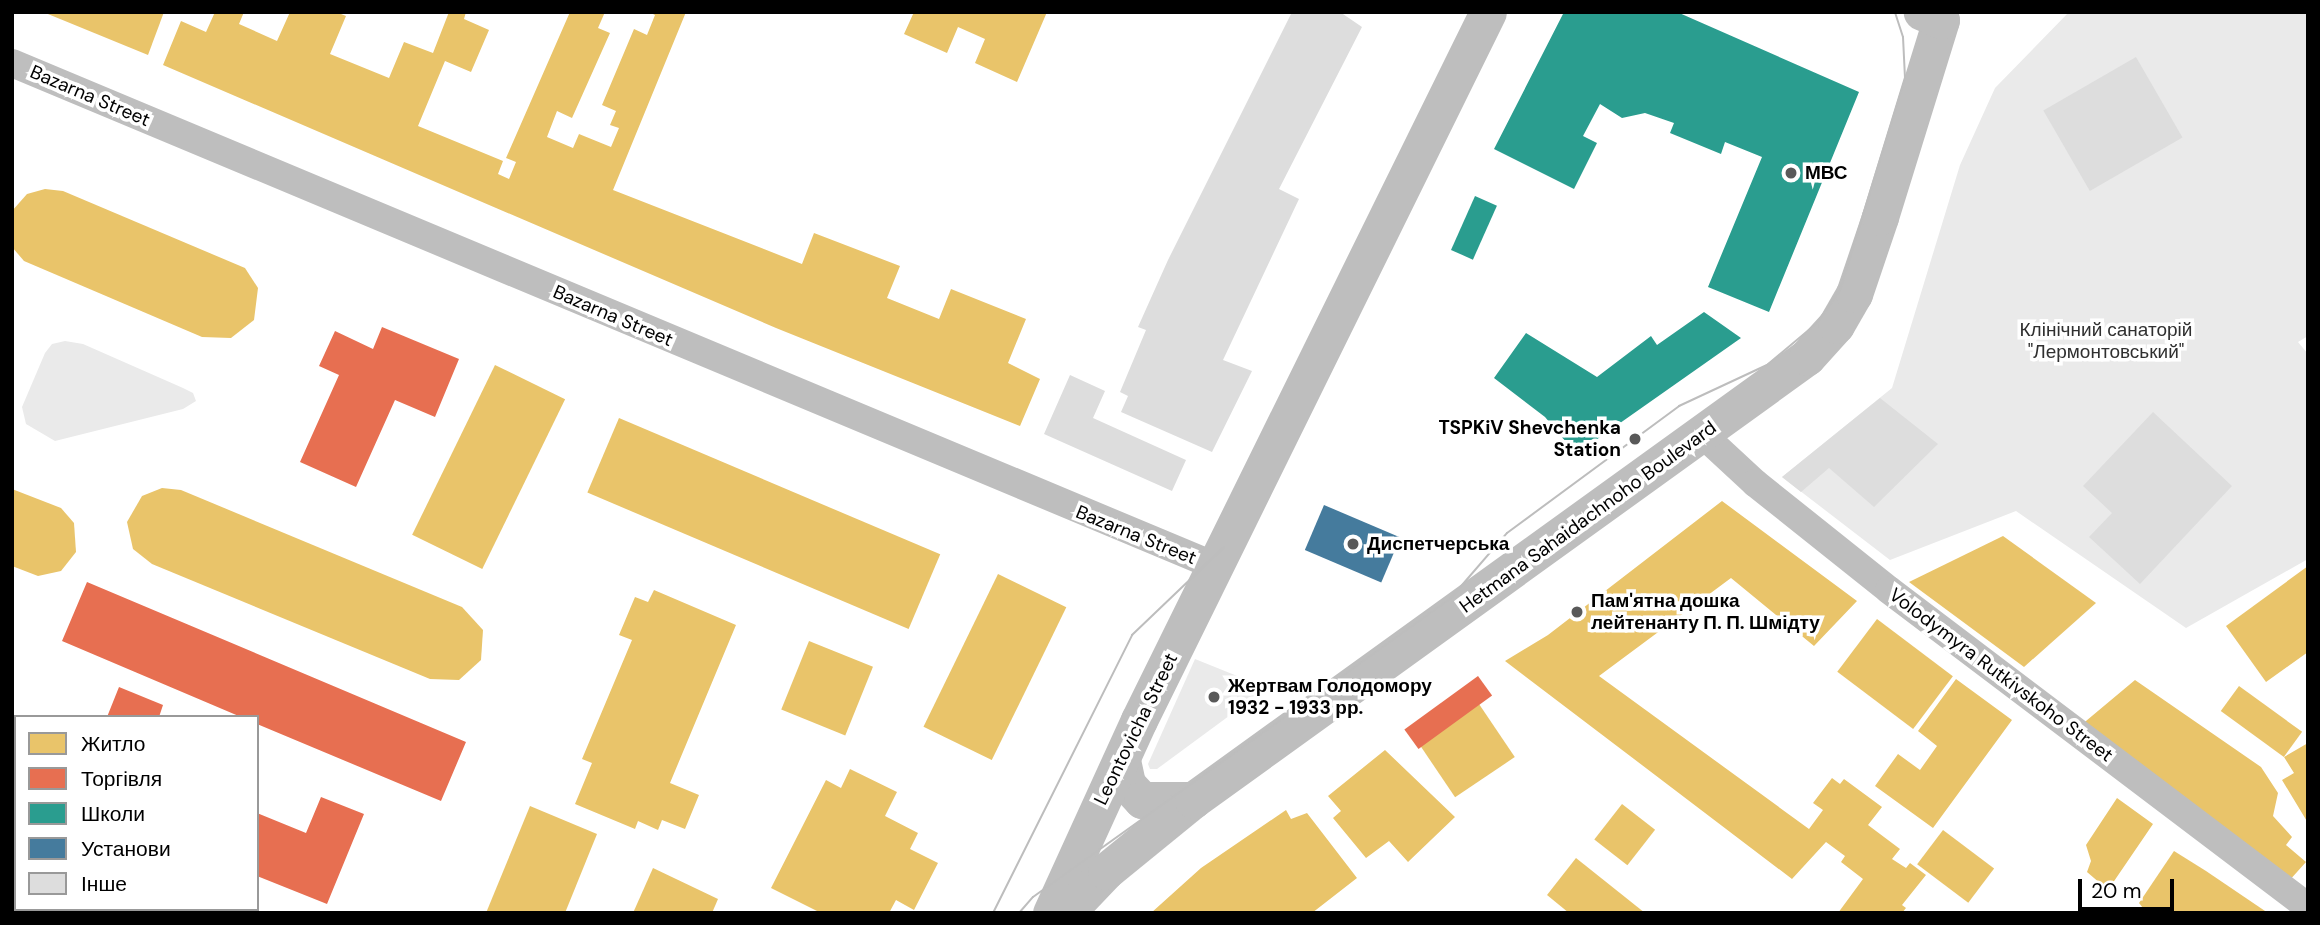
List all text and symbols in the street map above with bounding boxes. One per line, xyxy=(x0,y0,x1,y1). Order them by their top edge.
street label: Bazarna Street xyxy=(27,60,153,132)
place label: МВС xyxy=(1805,162,1848,184)
marker: МВС xyxy=(1783,165,1799,181)
street label: Bazarna Street xyxy=(550,280,676,352)
park label: Клінічний санаторій "Лермонтовський" xyxy=(2020,319,2192,363)
street label: Hetmana Sahaidachnoho Boulevard xyxy=(1455,416,1721,618)
place label: TSPKiV Shevchenka Station xyxy=(1438,417,1621,461)
marker: TSPKiV Shevchenka Station xyxy=(1627,431,1643,447)
street label: Bazarna Street xyxy=(1072,500,1200,570)
place label: Диспетчерська xyxy=(1367,533,1509,555)
marker: Диспетчерська xyxy=(1345,536,1361,552)
street label: Volodymyra Rutkivskoho Street xyxy=(1885,583,2117,767)
place label: Пам'ятна дошка лейтенанту П. П. Шмідту xyxy=(1591,590,1820,634)
marker: Пам'ятна дошка лейтенанту П. П. Шмідту xyxy=(1569,604,1585,620)
street label: Leontovicha Street xyxy=(1089,649,1183,809)
place label: Жертвам Голодомору 1932 - 1933 рр. xyxy=(1228,675,1432,719)
marker: Жертвам Голодомору 1932 - 1933 рр. xyxy=(1206,689,1222,705)
legend xyxy=(14,715,259,911)
text: Житло xyxy=(81,730,145,758)
text: Торгівля xyxy=(81,765,162,793)
text: Школи xyxy=(81,800,145,828)
text: Установи xyxy=(81,835,171,863)
scale bar xyxy=(2082,866,2178,910)
text: Інше xyxy=(81,870,127,898)
text: 20 m xyxy=(2091,877,2142,905)

